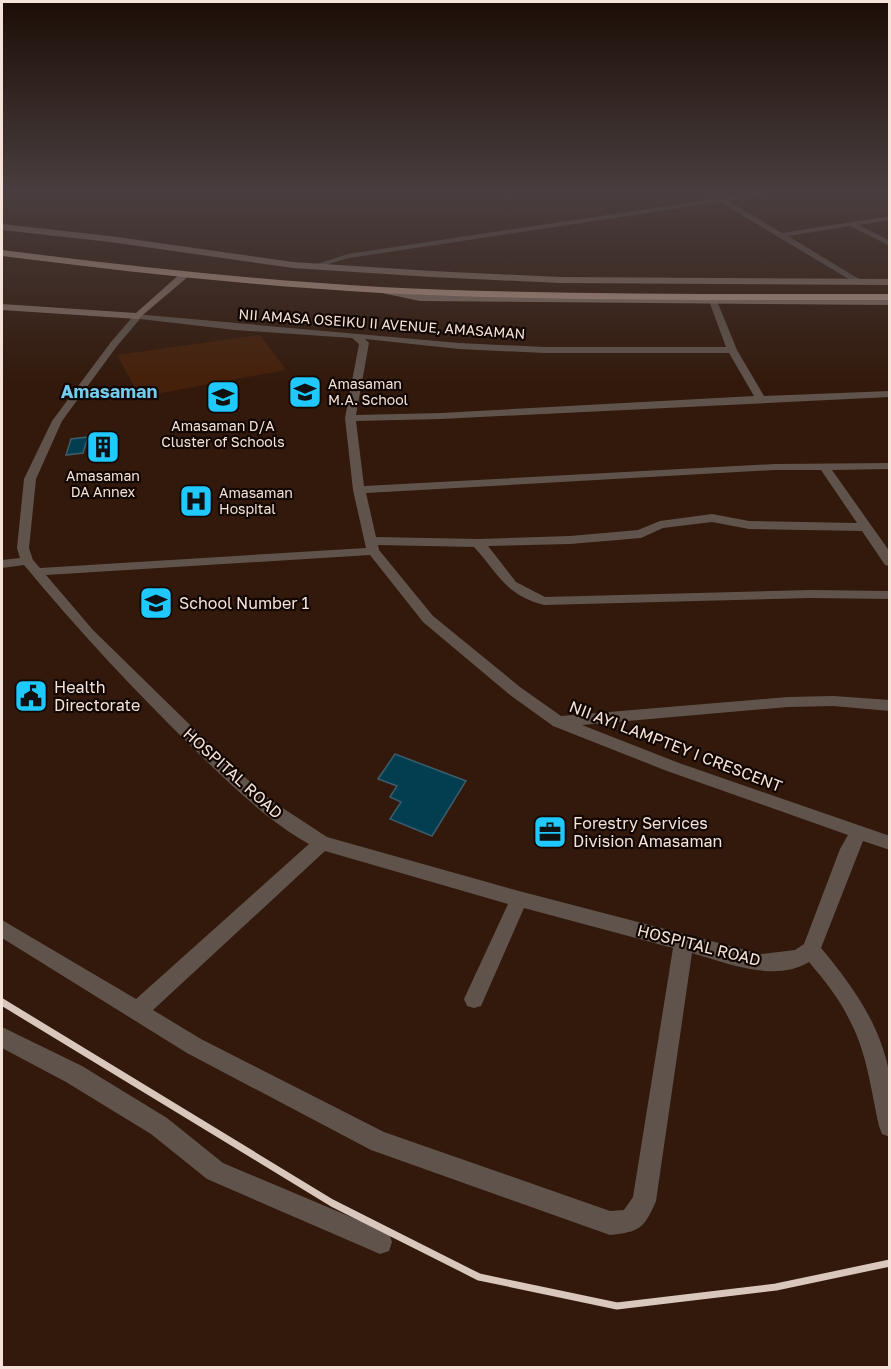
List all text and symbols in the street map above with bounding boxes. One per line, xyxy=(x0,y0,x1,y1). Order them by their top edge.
street label: NII AMASA OSEIKU II AVENUE, AMASAMAN xyxy=(238,305,526,342)
school or university icon: Amasaman M.A. School xyxy=(287,374,323,410)
place label: Amasaman M.A. School xyxy=(328,375,408,408)
school or university icon: Amasaman D/A Cluster of Schools xyxy=(205,379,241,415)
district label: Amasaman xyxy=(61,380,157,402)
place label: Amasaman D/A Cluster of Schools xyxy=(161,417,285,450)
building icon: Amasaman DA Annex xyxy=(85,429,121,465)
place label: Amasaman DA Annex xyxy=(66,467,140,500)
hospital icon: Amasaman Hospital xyxy=(178,483,214,519)
place label: Amasaman Hospital xyxy=(219,484,293,517)
school or university icon: School Number 1 xyxy=(138,585,174,621)
place label: School Number 1 xyxy=(179,593,309,613)
place label: Health Directorate xyxy=(54,677,140,715)
public building icon: Health Directorate xyxy=(13,678,49,714)
street label: NII AYI LAMPTEY I CRESCENT xyxy=(567,696,785,796)
street label: HOSPITAL ROAD xyxy=(179,723,287,823)
place label: Forestry Services Division Amasaman xyxy=(573,813,722,851)
office icon: Forestry Services Division Amasaman xyxy=(532,814,568,850)
street label: HOSPITAL ROAD xyxy=(635,920,763,970)

